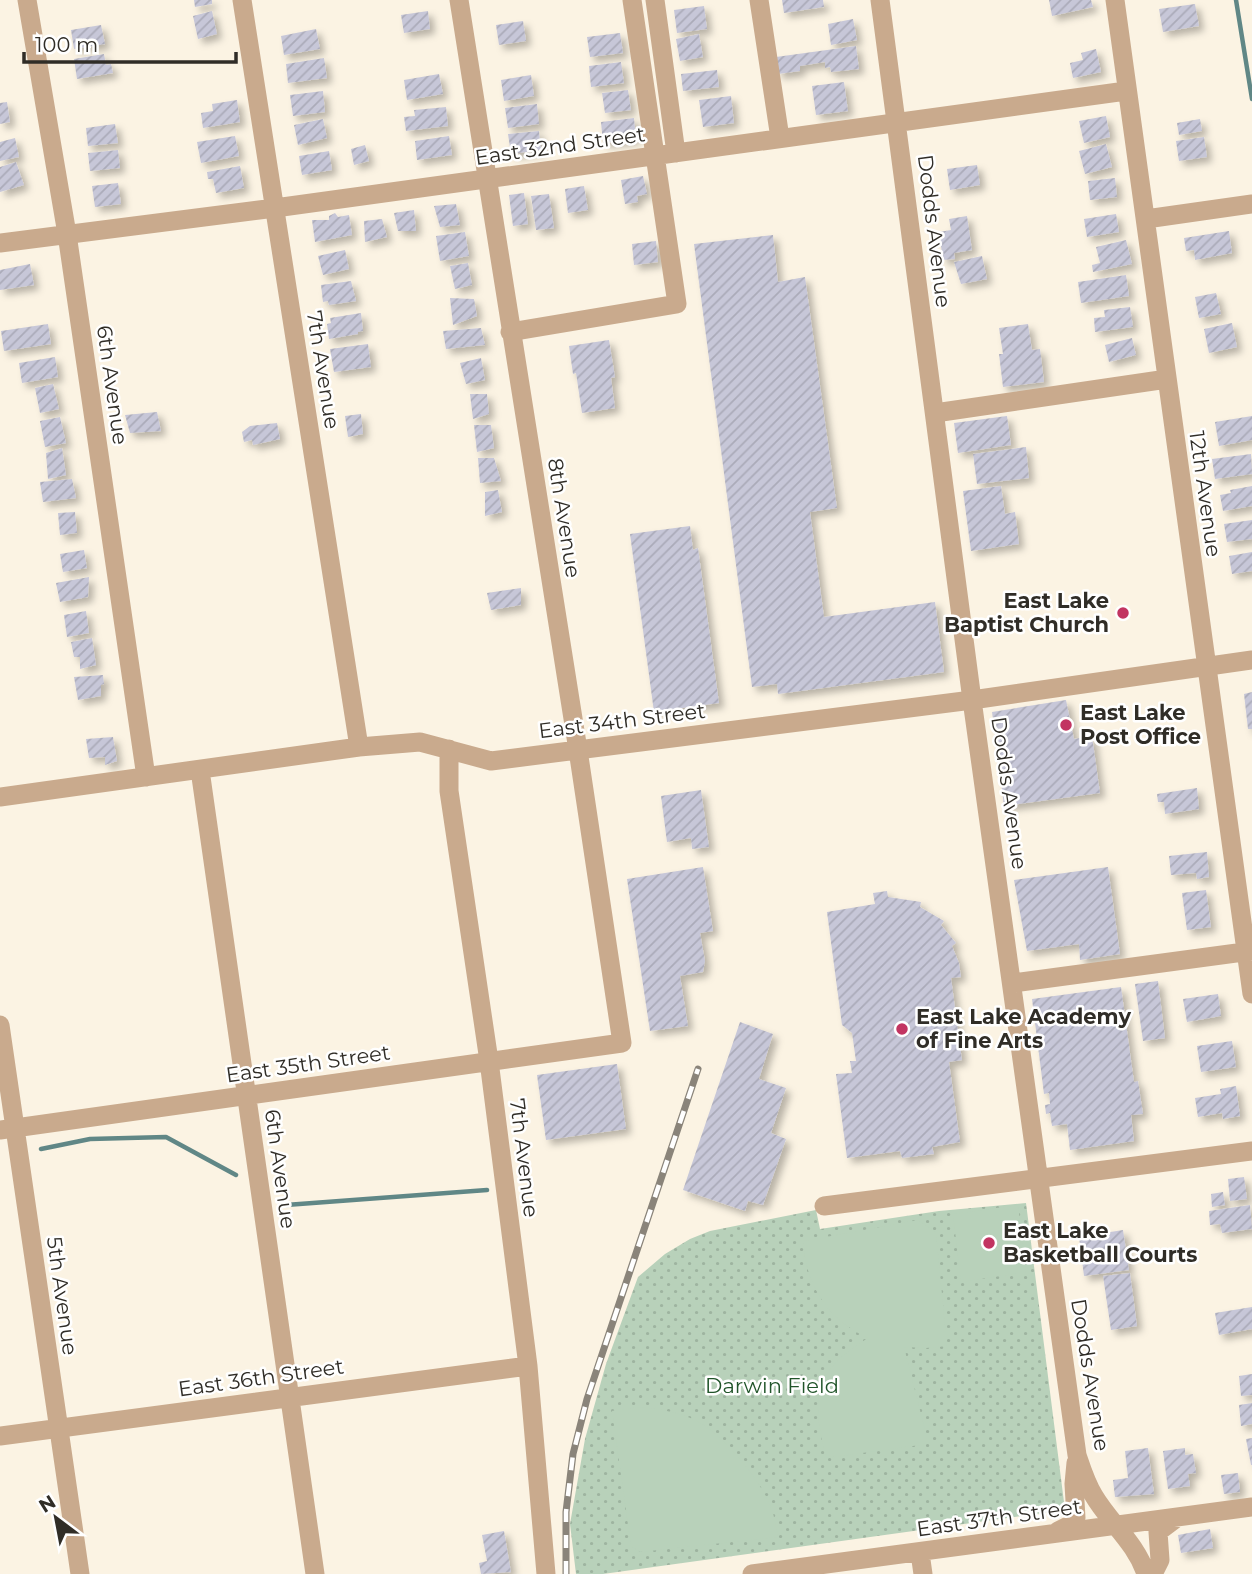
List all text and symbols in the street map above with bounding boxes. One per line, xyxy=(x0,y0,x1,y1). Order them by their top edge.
scale bar xyxy=(24,21,236,65)
text: 100 m xyxy=(35,32,98,57)
street label: East 32nd Street xyxy=(473,121,647,170)
street label: Dodds Avenue xyxy=(913,153,956,309)
street label: 7th Avenue xyxy=(302,309,345,431)
street label: 6th Avenue xyxy=(92,324,133,446)
street label: 12th Avenue xyxy=(1184,429,1227,559)
street label: 8th Avenue xyxy=(543,456,586,580)
place label: East Lake Baptist Church xyxy=(944,588,1109,637)
marker: East Lake Baptist Church xyxy=(1115,605,1131,621)
street label: East 34th Street xyxy=(537,698,707,743)
place label: East Lake Post Office xyxy=(1080,700,1201,749)
street label: Dodds Avenue xyxy=(986,715,1033,871)
marker: East Lake Post Office xyxy=(1058,717,1074,733)
place label: East Lake Academy of Fine Arts xyxy=(916,1004,1131,1053)
marker: East Lake Academy of Fine Arts xyxy=(894,1021,910,1037)
street label: East 35th Street xyxy=(224,1040,392,1087)
street label: 7th Avenue xyxy=(505,1097,544,1219)
street label: 6th Avenue xyxy=(260,1108,301,1230)
place label: East Lake Basketball Courts xyxy=(1003,1218,1197,1267)
street label: 5th Avenue xyxy=(42,1235,83,1357)
marker: East Lake Basketball Courts xyxy=(981,1235,997,1251)
street label: Dodds Avenue xyxy=(1066,1297,1115,1453)
street label: East 36th Street xyxy=(177,1354,345,1401)
park label: Darwin Field xyxy=(705,1373,839,1398)
north arrow xyxy=(21,1483,91,1553)
text: N xyxy=(35,1490,60,1518)
street label: East 37th Street xyxy=(915,1494,1083,1541)

